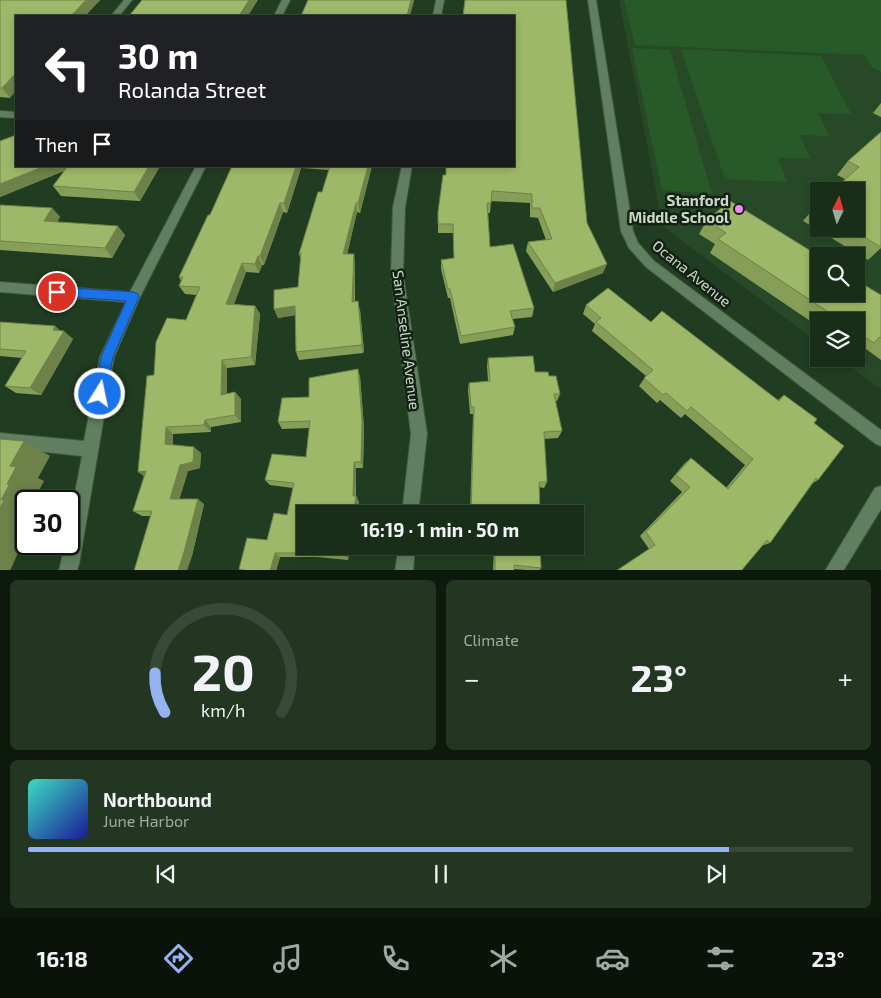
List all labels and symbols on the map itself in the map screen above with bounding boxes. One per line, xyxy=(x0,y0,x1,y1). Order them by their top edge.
north arrow xyxy=(810,182,865,238)
place label: Stanford Middle School xyxy=(629,191,729,226)
marker: Stanford Middle School xyxy=(733,203,745,215)
street label: Ocana Avenue xyxy=(649,236,735,310)
street label: San Anseline Avenue xyxy=(390,269,424,411)
pin xyxy=(36,271,78,313)
position arrow xyxy=(73,367,125,419)
speed limit sign: 30 xyxy=(15,490,80,555)

